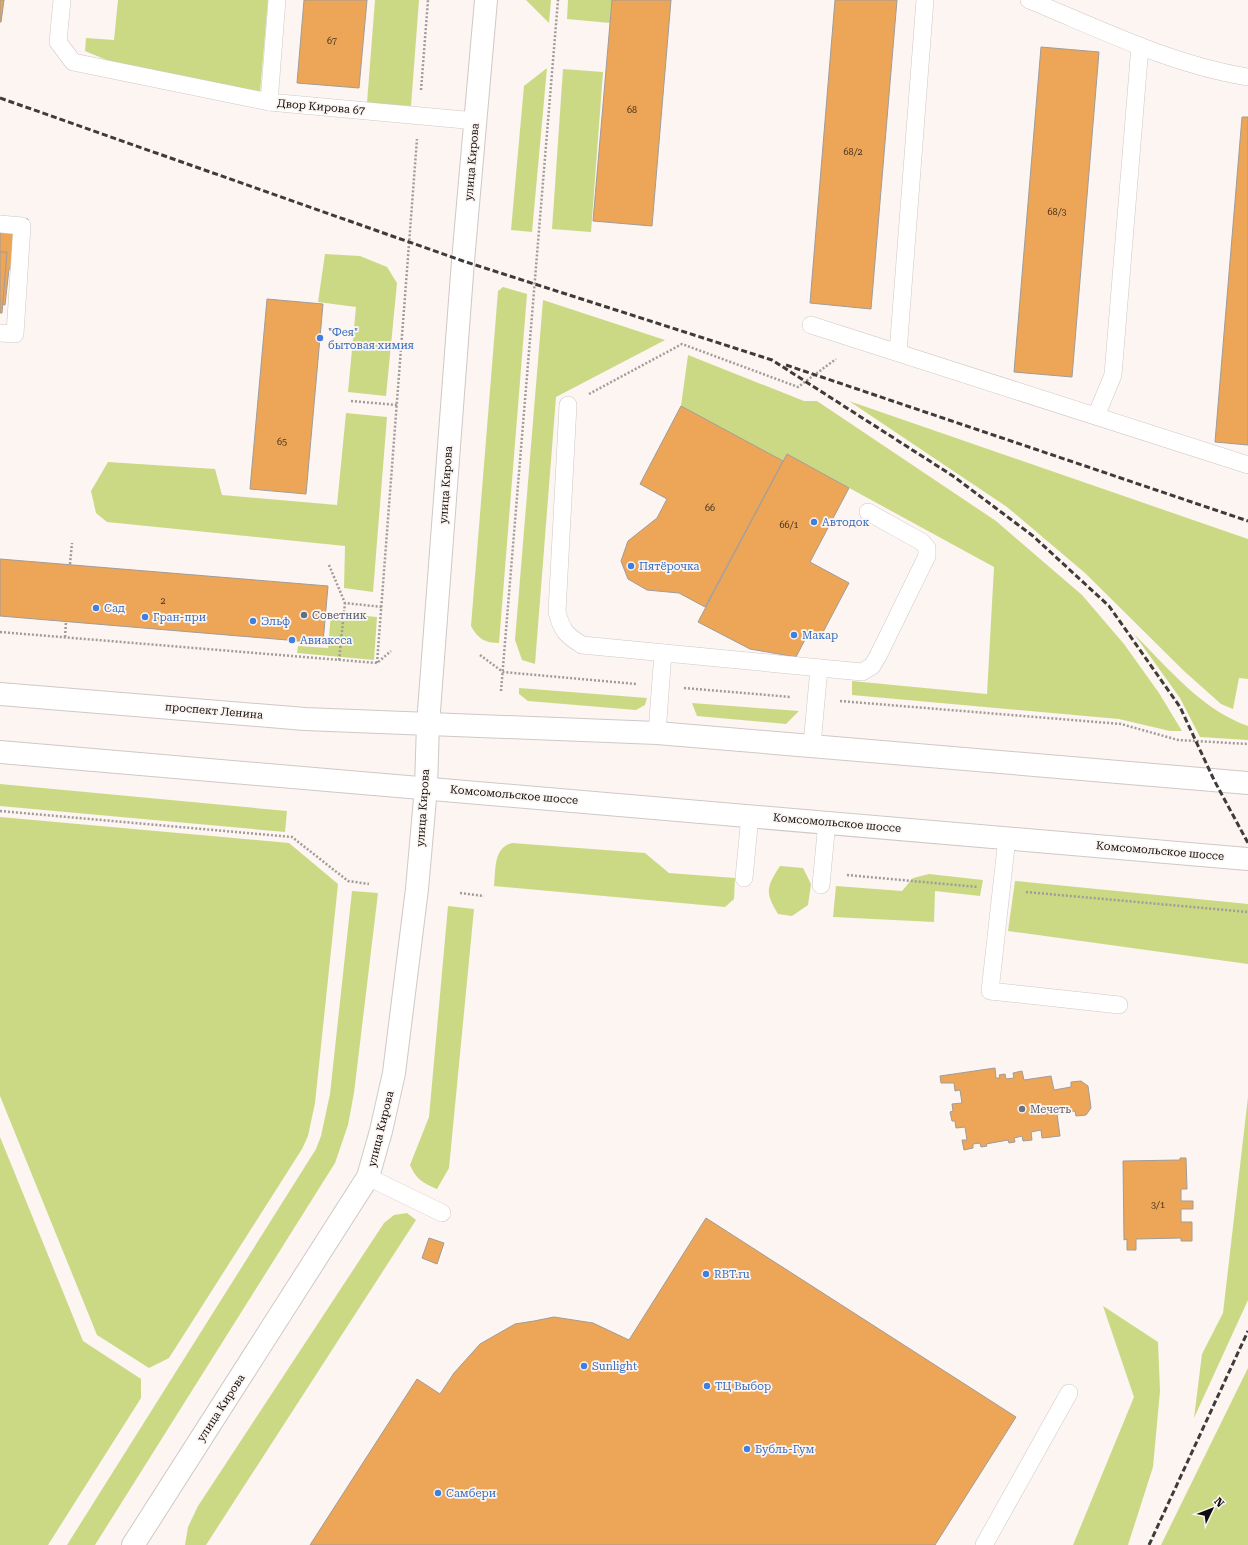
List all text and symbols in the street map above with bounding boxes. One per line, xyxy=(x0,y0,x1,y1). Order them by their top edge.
house number: 67 xyxy=(327,36,337,46)
street label: Двор Кирова 67 xyxy=(276,97,366,117)
house number: 68 xyxy=(627,105,637,115)
street label: улица Кирова xyxy=(462,123,482,201)
house number: 68/2 xyxy=(844,147,862,157)
house number: 68/3 xyxy=(1048,207,1066,217)
place label: "Фея" бытовая химия xyxy=(328,326,414,352)
marker: "Фея" бытовая химия xyxy=(315,333,325,343)
house number: 65 xyxy=(277,437,287,447)
street label: улица Кирова xyxy=(437,446,455,524)
house number: 66 xyxy=(705,503,715,513)
place label: Автодок xyxy=(822,516,869,529)
marker: Автодок xyxy=(809,517,819,527)
house number: 66/1 xyxy=(780,520,798,530)
place label: Пятёрочка xyxy=(639,560,700,573)
marker: Пятёрочка xyxy=(626,561,636,571)
house number: 2 xyxy=(160,596,166,606)
place label: Сад xyxy=(104,602,125,615)
marker: Сад xyxy=(91,603,101,613)
place label: Советник xyxy=(312,609,367,622)
marker: Советник xyxy=(299,610,309,620)
place label: Гран-при xyxy=(153,611,206,624)
marker: Гран-при xyxy=(140,612,150,622)
place label: Эльф xyxy=(261,615,290,628)
marker: Эльф xyxy=(248,616,258,626)
place label: Макар xyxy=(802,629,838,642)
marker: Макар xyxy=(789,630,799,640)
place label: Авиаксса xyxy=(300,634,352,647)
marker: Авиаксса xyxy=(287,635,297,645)
street label: проспект Ленина xyxy=(164,700,264,722)
street label: улица Кирова xyxy=(414,769,432,847)
street label: Комсомольское шоссе xyxy=(449,783,579,807)
street label: Комсомольское шоссе xyxy=(772,811,902,835)
street label: Комсомольское шоссе xyxy=(1095,839,1225,863)
street label: улица Кирова xyxy=(365,1090,397,1168)
place label: Мечеть xyxy=(1030,1103,1071,1116)
marker: Мечеть xyxy=(1017,1104,1027,1114)
house number: 3/1 xyxy=(1151,1200,1165,1210)
place label: RBT.ru xyxy=(714,1268,750,1281)
marker: RBT.ru xyxy=(701,1269,711,1279)
place label: Sunlight xyxy=(592,1360,637,1373)
marker: Sunlight xyxy=(579,1361,589,1371)
street label: улица Кирова xyxy=(194,1372,248,1444)
place label: ТЦ Выбор xyxy=(715,1380,771,1393)
marker: ТЦ Выбор xyxy=(702,1381,712,1391)
place label: Бубль-Гум xyxy=(755,1443,815,1456)
marker: Бубль-Гум xyxy=(742,1444,752,1454)
place label: Самбери xyxy=(446,1487,496,1500)
marker: Самбери xyxy=(433,1488,443,1498)
north arrow xyxy=(1192,1489,1232,1529)
text: N xyxy=(1211,1495,1227,1510)

